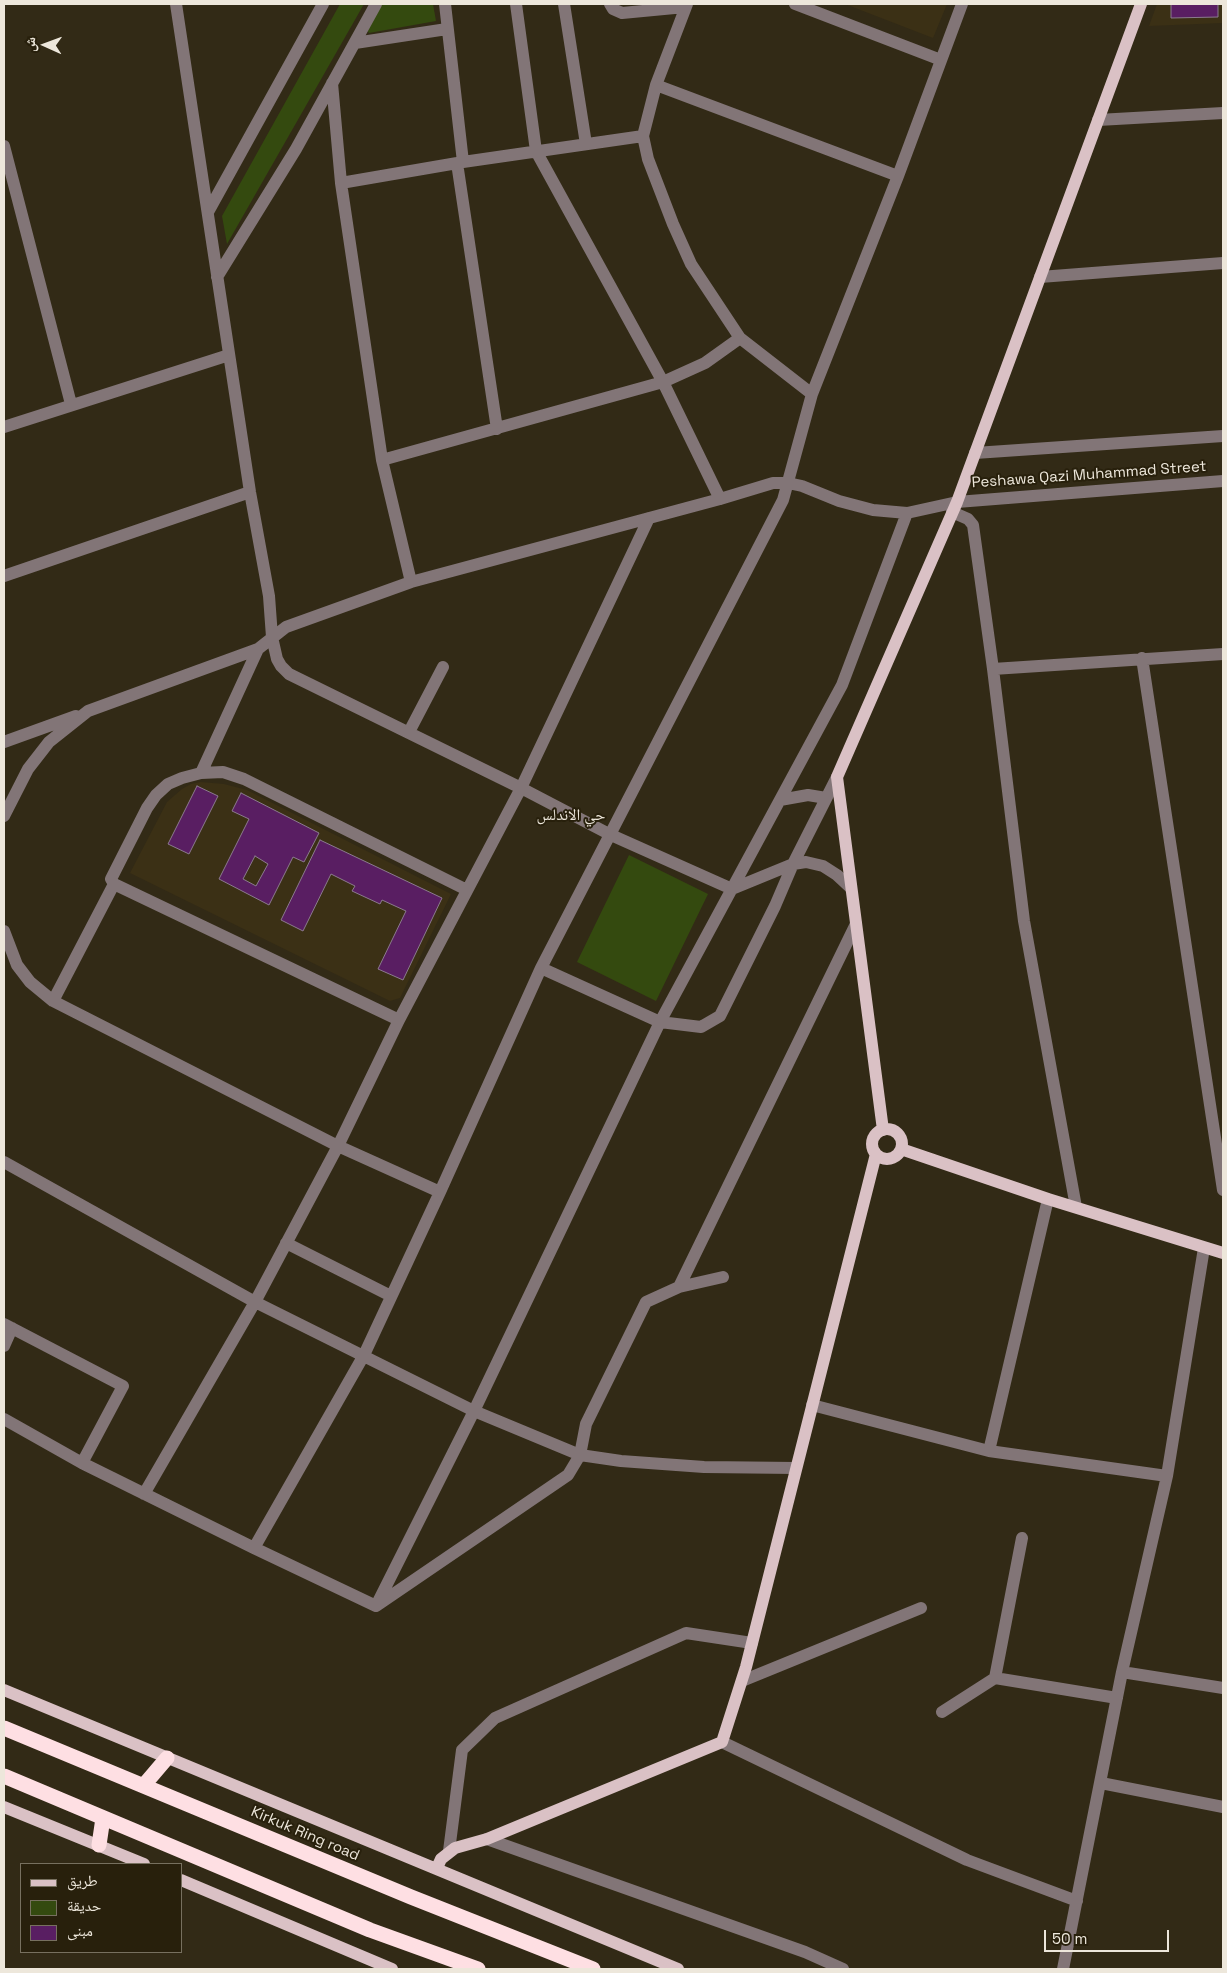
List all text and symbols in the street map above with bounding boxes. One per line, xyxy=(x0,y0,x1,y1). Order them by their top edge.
north arrow xyxy=(20,20,70,70)
text: ش xyxy=(21,37,39,52)
street label: Peshawa Qazi Muhammad Street xyxy=(971,458,1207,492)
district label: حي الاندلس xyxy=(536,806,606,826)
street label: Kirkuk Ring road xyxy=(248,1803,362,1865)
legend xyxy=(20,1863,182,1953)
text: طريق xyxy=(67,1871,98,1890)
text: حديقة xyxy=(67,1896,101,1915)
scale bar xyxy=(1047,1920,1172,1952)
text: مبنى xyxy=(67,1921,93,1940)
text: 50 m xyxy=(1052,1929,1087,1948)

